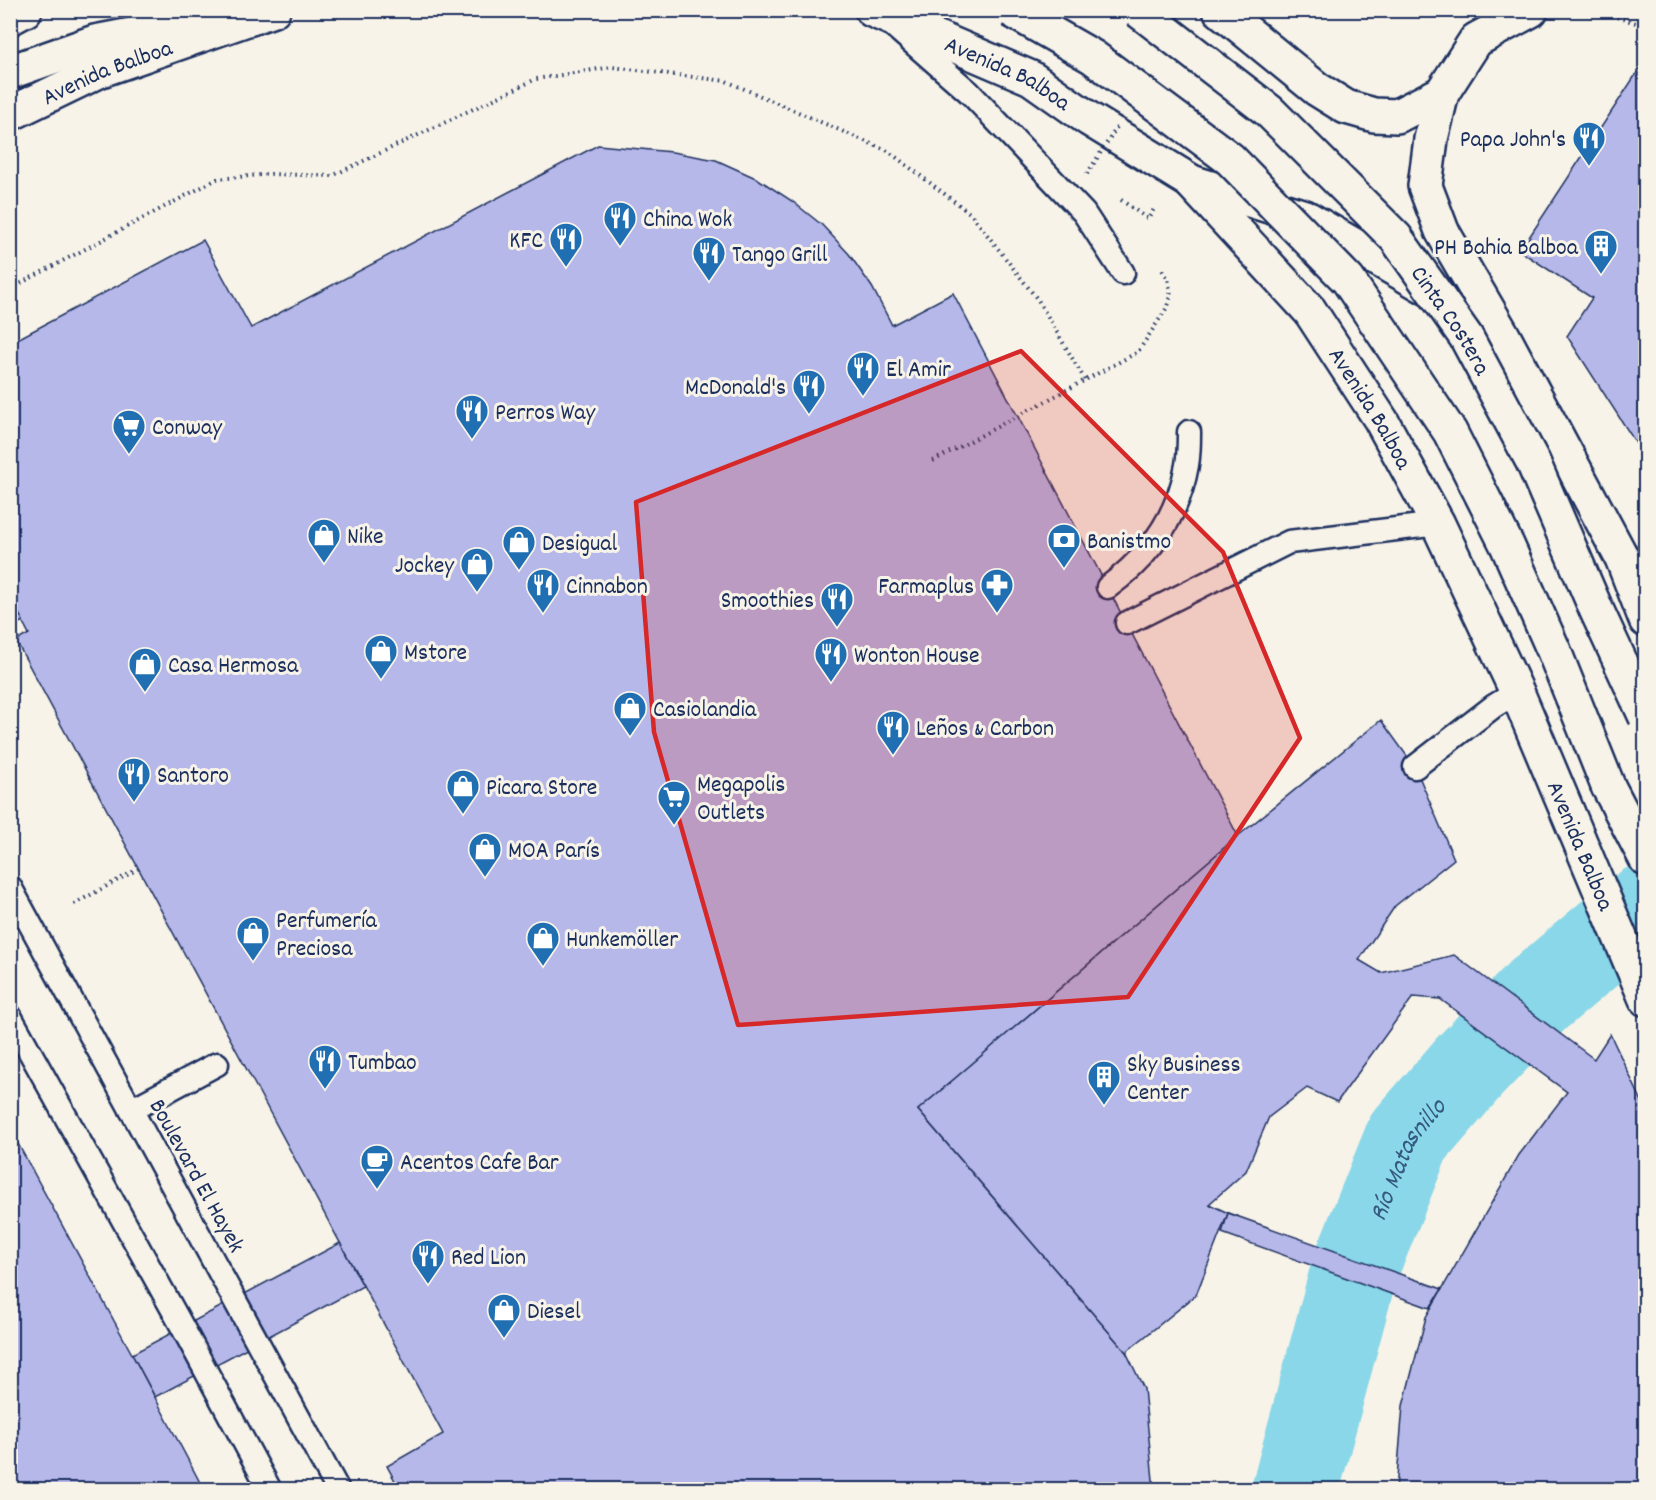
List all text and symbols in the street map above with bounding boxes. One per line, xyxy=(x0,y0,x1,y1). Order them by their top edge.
street label: Avenida Balboa xyxy=(939,29,1077,121)
street label: Avenida Balboa xyxy=(37,32,178,116)
restaurant icon: Papa John's xyxy=(1571,120,1607,167)
place label: Papa John's xyxy=(1460,124,1566,158)
restaurant icon: China Wok xyxy=(602,200,638,247)
place label: China Wok xyxy=(643,204,732,238)
restaurant icon: KFC xyxy=(548,221,584,268)
place label: KFC xyxy=(509,225,543,259)
building icon: PH Bahia Balboa xyxy=(1583,228,1619,275)
place label: PH Bahia Balboa xyxy=(1434,232,1579,266)
restaurant icon: Tango Grill xyxy=(691,235,727,282)
place label: Tango Grill xyxy=(732,239,828,273)
street label: Cinta Costera xyxy=(1401,260,1498,383)
street label: Avenida Balboa xyxy=(1318,342,1419,477)
restaurant icon: El Amir xyxy=(845,350,881,397)
place label: El Amir xyxy=(886,354,951,388)
restaurant icon: McDonald's xyxy=(791,368,827,415)
place label: McDonald's xyxy=(685,372,786,406)
restaurant icon: Perros Way xyxy=(454,393,490,440)
place label: Perros Way xyxy=(495,397,597,431)
supermarket icon: Conway xyxy=(111,408,147,455)
place label: Conway xyxy=(152,412,223,446)
shop icon: Nike xyxy=(306,517,342,564)
place label: Nike xyxy=(347,521,384,555)
bank icon: Banistmo xyxy=(1046,522,1082,569)
shop icon: Desigual xyxy=(501,524,537,571)
place label: Banistmo xyxy=(1087,526,1171,560)
place label: Desigual xyxy=(542,528,618,562)
shop icon: Jockey xyxy=(459,546,495,593)
place label: Jockey xyxy=(395,550,455,584)
restaurant icon: Cinnabon xyxy=(525,567,561,614)
pharmacy icon: Farmaplus xyxy=(979,567,1015,614)
place label: Cinnabon xyxy=(566,571,648,605)
place label: Farmaplus xyxy=(878,571,974,605)
restaurant icon: Smoothies xyxy=(819,581,855,628)
place label: Smoothies xyxy=(721,585,814,619)
shop icon: Mstore xyxy=(363,633,399,680)
restaurant icon: Wonton House xyxy=(813,636,849,683)
place label: Mstore xyxy=(404,637,467,671)
place label: Wonton House xyxy=(854,640,980,674)
shop icon: Casa Hermosa xyxy=(127,646,163,693)
place label: Casa Hermosa xyxy=(168,650,299,684)
shop icon: Casiolandia xyxy=(612,690,648,737)
place label: Casiolandia xyxy=(653,694,757,728)
restaurant icon: Leños & Carbon xyxy=(875,709,911,756)
place label: Leños & Carbon xyxy=(916,713,1054,747)
restaurant icon: Santoro xyxy=(116,756,152,803)
place label: Santoro xyxy=(157,760,229,794)
shop icon: Picara Store xyxy=(445,768,481,815)
place label: Megapolis Outlets xyxy=(697,769,785,831)
place label: Picara Store xyxy=(486,772,597,806)
street label: Avenida Balboa xyxy=(1536,776,1621,917)
supermarket icon: Megapolis Outlets xyxy=(656,779,692,826)
shop icon: MOA París xyxy=(467,831,503,878)
place label: MOA París xyxy=(508,835,600,869)
place label: Perfumería Preciosa xyxy=(276,905,378,967)
shop icon: Perfumería Preciosa xyxy=(235,915,271,962)
shop icon: Hunkemöller xyxy=(525,920,561,967)
place label: Hunkemöller xyxy=(566,924,678,958)
restaurant icon: Tumbao xyxy=(307,1043,343,1090)
place label: Tumbao xyxy=(348,1047,417,1081)
place label: Sky Business Center xyxy=(1127,1049,1241,1111)
building icon: Sky Business Center xyxy=(1086,1059,1122,1106)
water label: Río Matasnillo xyxy=(1361,1090,1457,1227)
street label: Boulevard El Hayek xyxy=(139,1093,252,1260)
cafe icon: Acentos Cafe Bar xyxy=(359,1143,395,1190)
place label: Acentos Cafe Bar xyxy=(400,1147,559,1181)
restaurant icon: Red Lion xyxy=(410,1238,446,1285)
place label: Red Lion xyxy=(451,1242,526,1276)
shop icon: Diesel xyxy=(486,1292,522,1339)
place label: Diesel xyxy=(527,1296,581,1330)

